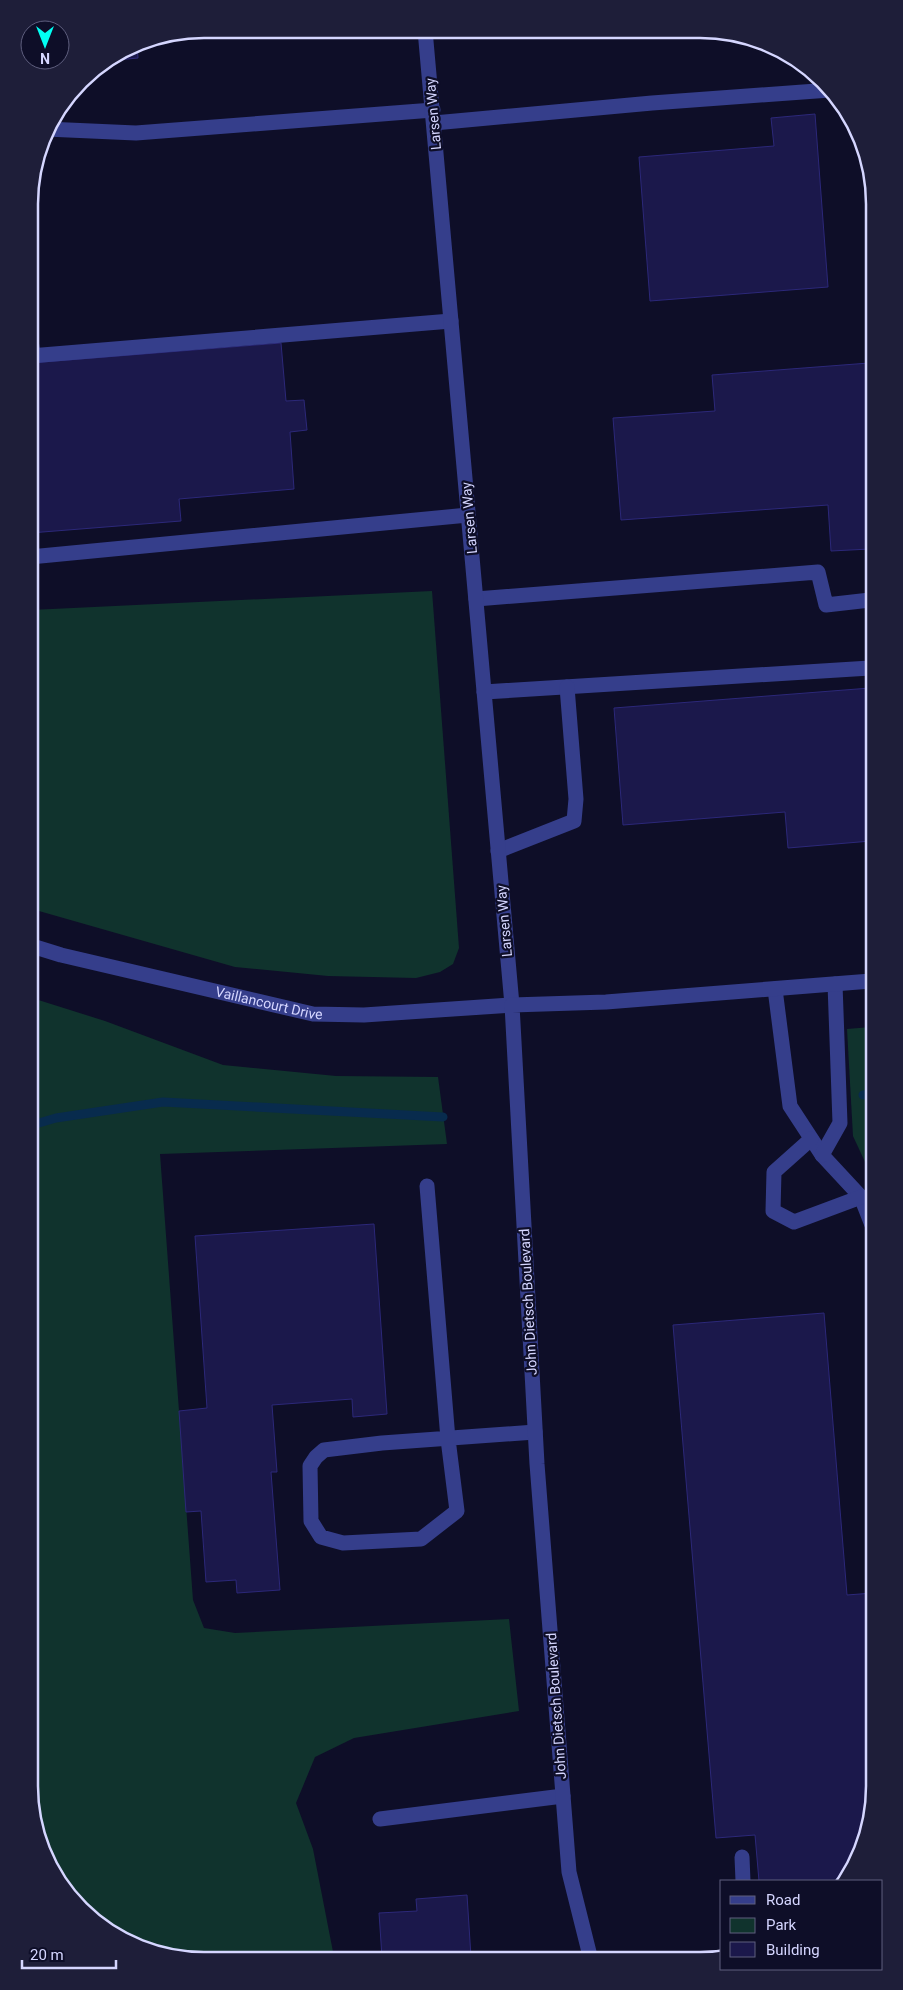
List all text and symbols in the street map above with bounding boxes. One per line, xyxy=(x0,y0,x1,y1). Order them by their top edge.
north arrow xyxy=(20,20,70,70)
text: N xyxy=(40,50,50,66)
street label: Larsen Way xyxy=(422,77,444,151)
street label: Larsen Way xyxy=(458,481,480,555)
street label: Larsen Way xyxy=(493,884,515,958)
street label: Vaillancourt Drive xyxy=(214,983,323,1022)
street label: John Dietsch Boulevard xyxy=(516,1228,540,1376)
street label: John Dietsch Boulevard xyxy=(543,1632,569,1780)
legend xyxy=(720,1880,883,1970)
text: Road xyxy=(766,1891,800,1909)
text: Park xyxy=(766,1916,797,1934)
scale bar xyxy=(22,1938,116,1970)
text: Building xyxy=(766,1941,820,1959)
text: 20 m xyxy=(30,1946,64,1964)

